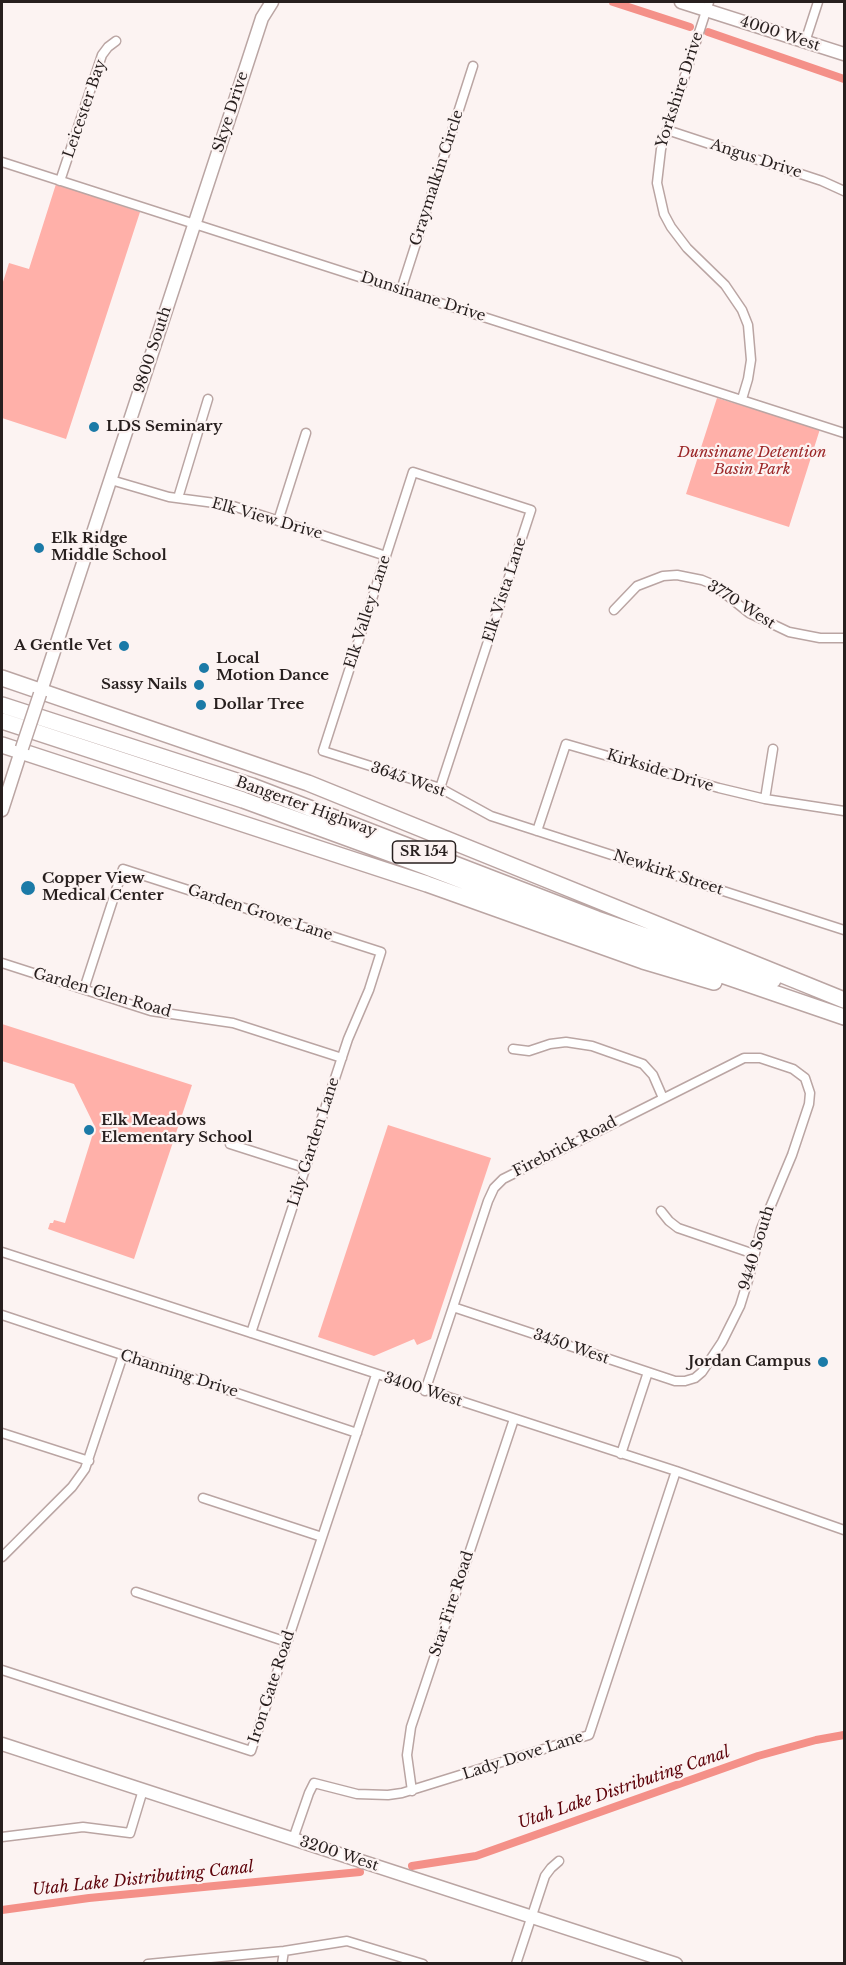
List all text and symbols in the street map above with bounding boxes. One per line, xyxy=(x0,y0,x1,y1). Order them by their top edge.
street label: 4000 West xyxy=(738,13,822,55)
street label: Yorkshire Drive xyxy=(653,30,707,150)
street label: Leicester Bay xyxy=(60,57,110,161)
street label: Skye Drive xyxy=(209,69,253,155)
street label: Graymalkin Circle xyxy=(407,108,467,248)
street label: Angus Drive xyxy=(708,136,804,182)
street label: Dunsinane Drive xyxy=(358,268,488,326)
street label: 9800 South xyxy=(131,304,175,396)
place label: LDS Seminary xyxy=(106,418,222,436)
marker: LDS Seminary xyxy=(87,420,101,434)
park label: Dunsinane Detention Basin Park xyxy=(678,444,826,479)
street label: Elk View Drive xyxy=(210,495,324,543)
place label: Elk Ridge Middle School xyxy=(51,530,167,565)
street label: Elk Vista Lane xyxy=(480,535,530,645)
marker: Elk Ridge Middle School xyxy=(32,541,46,555)
street label: Elk Valley Lane xyxy=(341,553,395,671)
street label: 3770 West xyxy=(704,577,778,633)
place label: A Gentle Vet xyxy=(14,637,112,655)
marker: A Gentle Vet xyxy=(117,639,131,653)
place label: Local Motion Dance xyxy=(216,650,329,685)
marker: Local Motion Dance xyxy=(197,661,211,675)
place label: Sassy Nails xyxy=(101,676,187,694)
marker: Sassy Nails xyxy=(192,678,206,692)
place label: Dollar Tree xyxy=(213,696,304,714)
marker: Dollar Tree xyxy=(194,698,208,712)
street label: Kirkside Drive xyxy=(604,746,716,796)
street label: 3645 West xyxy=(368,759,448,801)
street label: Bangerter Highway xyxy=(233,773,379,841)
road number: SR 154 xyxy=(392,841,456,863)
street label: Newkirk Street xyxy=(611,847,725,899)
place label: Copper View Medical Center xyxy=(42,870,164,905)
marker: Copper View Medical Center xyxy=(19,879,37,897)
street label: Garden Grove Lane xyxy=(185,881,335,945)
street label: Garden Glen Road xyxy=(31,965,173,1021)
street label: Lily Garden Lane xyxy=(285,1075,343,1209)
place label: Elk Meadows Elementary School xyxy=(101,1112,253,1147)
street label: Firebrick Road xyxy=(510,1113,620,1181)
marker: Elk Meadows Elementary School xyxy=(82,1123,96,1137)
street label: 9440 South xyxy=(736,1203,778,1293)
street label: 3450 West xyxy=(531,1326,611,1368)
street label: Channing Drive xyxy=(118,1346,240,1402)
place label: Jordan Campus xyxy=(688,1353,811,1371)
marker: Jordan Campus xyxy=(816,1355,830,1369)
street label: 3400 West xyxy=(382,1369,464,1411)
street label: Star Fire Road xyxy=(426,1549,478,1659)
street label: Iron Gate Road xyxy=(245,1628,299,1746)
street label: Lady Dove Lane xyxy=(460,1728,586,1784)
water label: Utah Lake Distributing Canal xyxy=(516,1743,732,1833)
street label: 3200 West xyxy=(297,1833,381,1875)
water label: Utah Lake Distributing Canal xyxy=(31,1858,255,1900)

